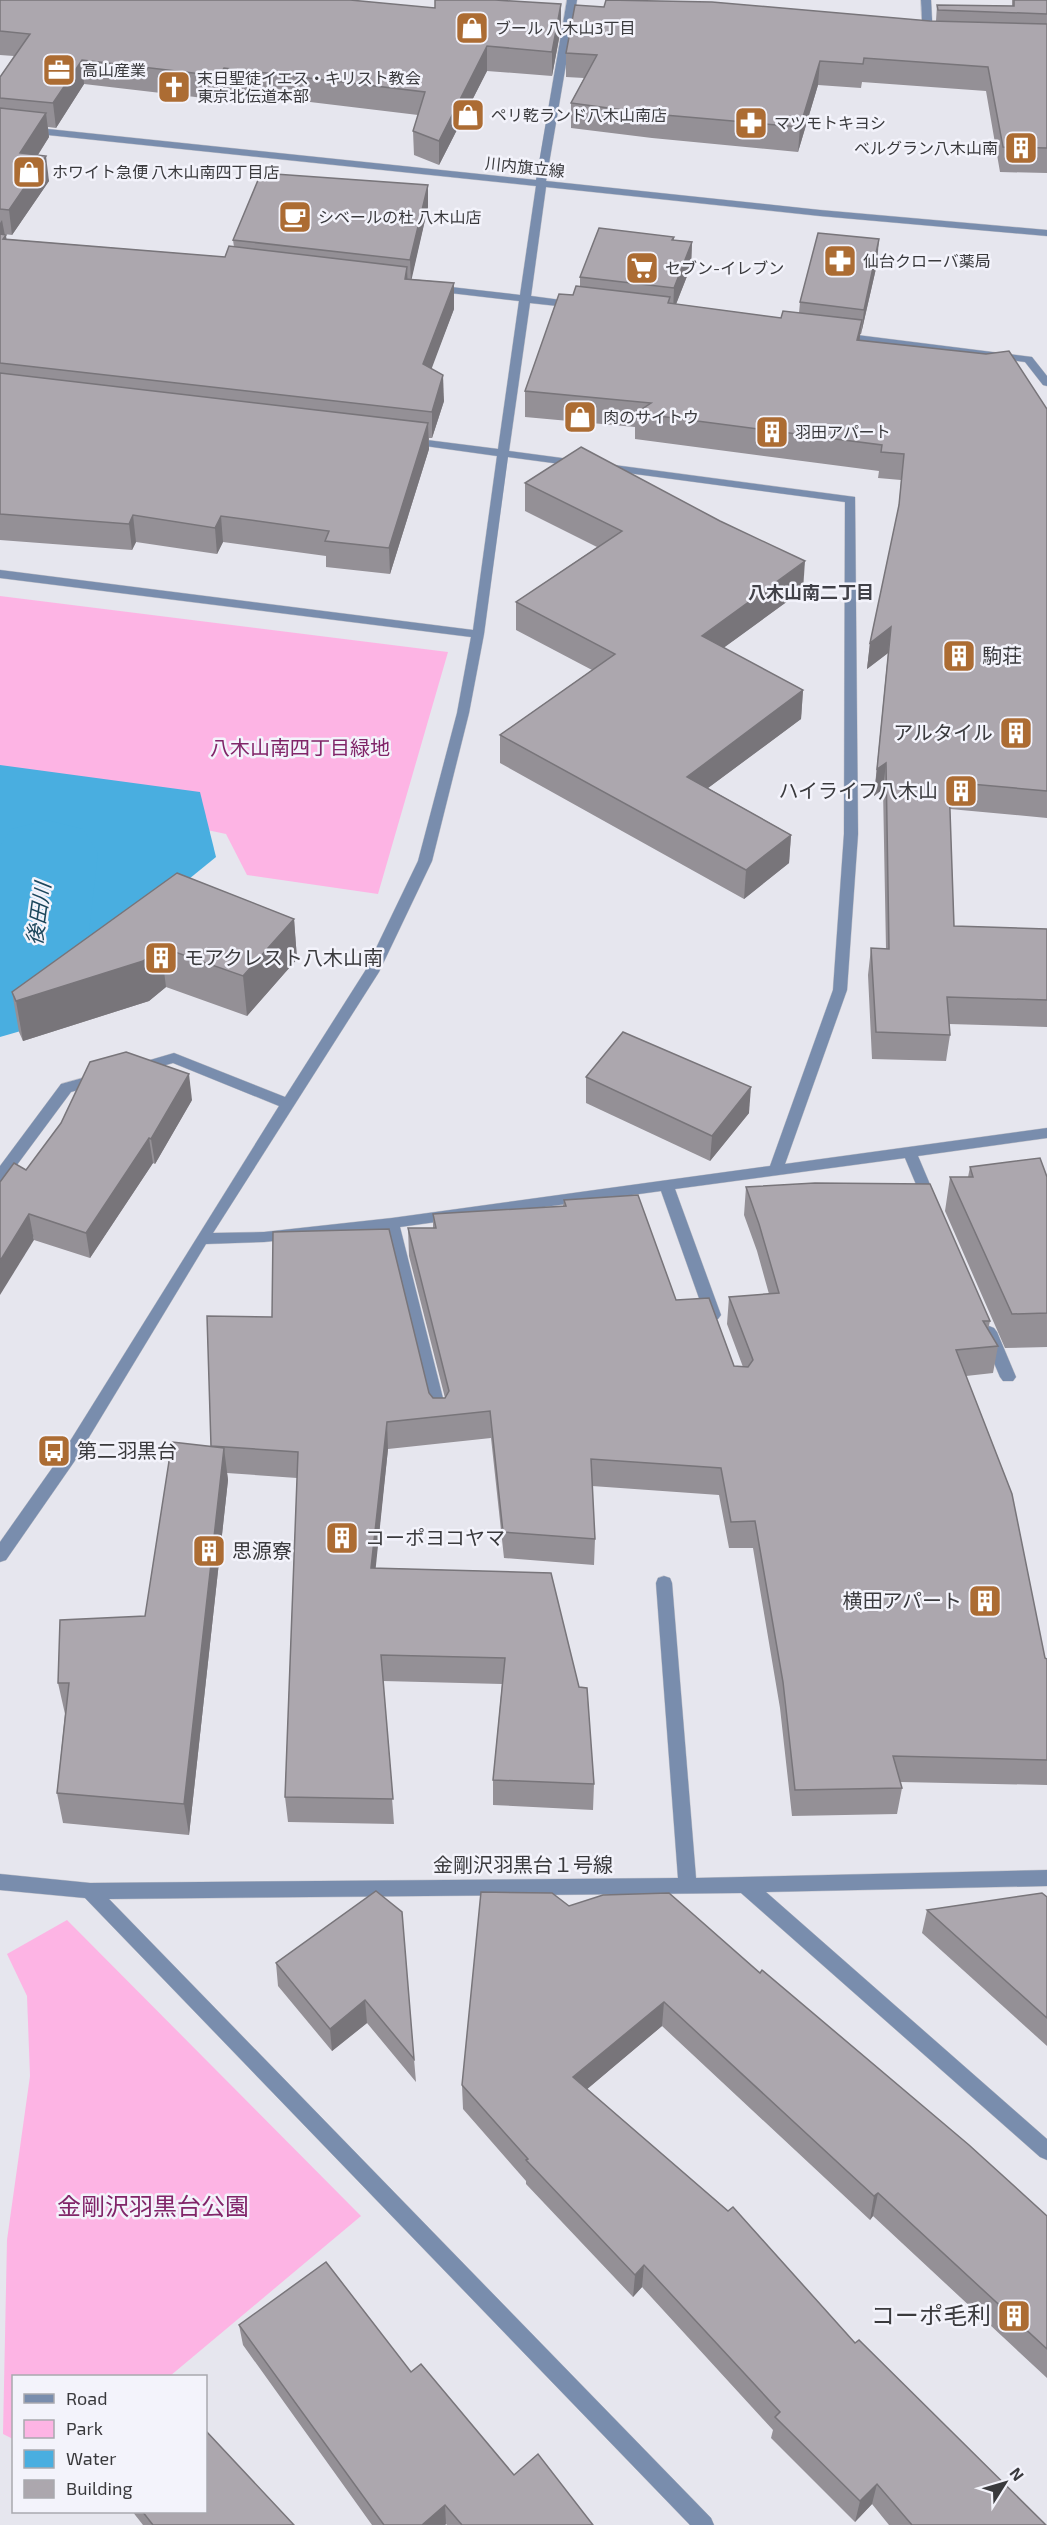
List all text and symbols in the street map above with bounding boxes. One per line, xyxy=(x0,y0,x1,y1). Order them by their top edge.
shop icon: ブール 八木山3丁目 xyxy=(454,10,490,46)
place label: ブール 八木山3丁目 xyxy=(495,18,635,37)
office icon: 高山産業 xyxy=(41,52,77,88)
place label: 高山産業 xyxy=(82,60,146,79)
place label: 末日聖徒イエス・キリスト教会 東京北伝道本部 xyxy=(197,68,421,105)
church icon: 末日聖徒イエス・キリスト教会 東京北伝道本部 xyxy=(156,69,192,105)
shop icon: ペリ乾ランド八木山南店 xyxy=(450,97,486,133)
place label: ペリ乾ランド八木山南店 xyxy=(491,105,667,124)
pharmacy icon: マツモトキヨシ xyxy=(733,105,769,141)
place label: マツモトキヨシ xyxy=(774,113,886,132)
building icon: ベルグラン八木山南 xyxy=(1003,130,1039,166)
place label: ベルグラン八木山南 xyxy=(854,138,998,157)
street label: 川内旗立線 xyxy=(484,153,566,180)
shop icon: ホワイト急便 八木山南四丁目店 xyxy=(11,154,47,190)
place label: ホワイト急便 八木山南四丁目店 xyxy=(52,162,280,181)
cafe icon: シベールの杜 八木山店 xyxy=(277,199,313,235)
place label: シベールの杜 八木山店 xyxy=(318,207,482,226)
pharmacy icon: 仙台クローバ薬局 xyxy=(822,243,858,279)
supermarket icon: セブン-イレブン xyxy=(624,250,660,286)
place label: 仙台クローバ薬局 xyxy=(863,251,991,270)
place label: セブン-イレブン xyxy=(665,258,784,277)
shop icon: 肉のサイトウ xyxy=(562,399,598,435)
place label: 肉のサイトウ xyxy=(603,407,699,426)
building icon: 羽田アパート xyxy=(754,414,790,450)
place label: 羽田アパート xyxy=(795,422,891,441)
district label: 八木山南二丁目 xyxy=(748,581,874,603)
building icon: 駒荘 xyxy=(941,638,977,674)
place label: 駒荘 xyxy=(982,643,1022,667)
building icon: アルタイル xyxy=(998,715,1034,751)
place label: アルタイル xyxy=(893,720,993,744)
park label: 八木山南四丁目緑地 xyxy=(210,735,390,759)
building icon: ハイライフ八木山 xyxy=(943,773,979,809)
place label: ハイライフ八木山 xyxy=(778,778,938,802)
water label: 後田川 xyxy=(21,879,55,947)
building icon: モアクレスト八木山南 xyxy=(143,940,179,976)
place label: モアクレスト八木山南 xyxy=(184,945,383,969)
bus stop icon: 第二羽黒台 xyxy=(36,1433,72,1469)
place label: 第二羽黒台 xyxy=(77,1438,177,1462)
building icon: コーポヨコヤマ xyxy=(324,1520,360,1556)
place label: コーポヨコヤマ xyxy=(365,1525,505,1549)
building icon: 思源寮 xyxy=(191,1533,227,1569)
place label: 思源寮 xyxy=(232,1538,292,1562)
building icon: 横田アパート xyxy=(967,1583,1003,1619)
place label: 横田アパート xyxy=(842,1588,962,1612)
street label: 金剛沢羽黒台１号線 xyxy=(433,1852,613,1876)
park label: 金剛沢羽黒台公園 xyxy=(57,2191,249,2220)
building icon: コーポ毛利 xyxy=(996,2298,1032,2334)
place label: コーポ毛利 xyxy=(871,2300,991,2329)
legend xyxy=(12,2375,207,2513)
text: Road xyxy=(66,2387,107,2409)
text: Park xyxy=(66,2417,103,2439)
text: Water xyxy=(66,2447,116,2469)
north arrow xyxy=(975,2453,1035,2513)
text: N xyxy=(1006,2463,1028,2484)
text: Building xyxy=(66,2477,133,2499)

